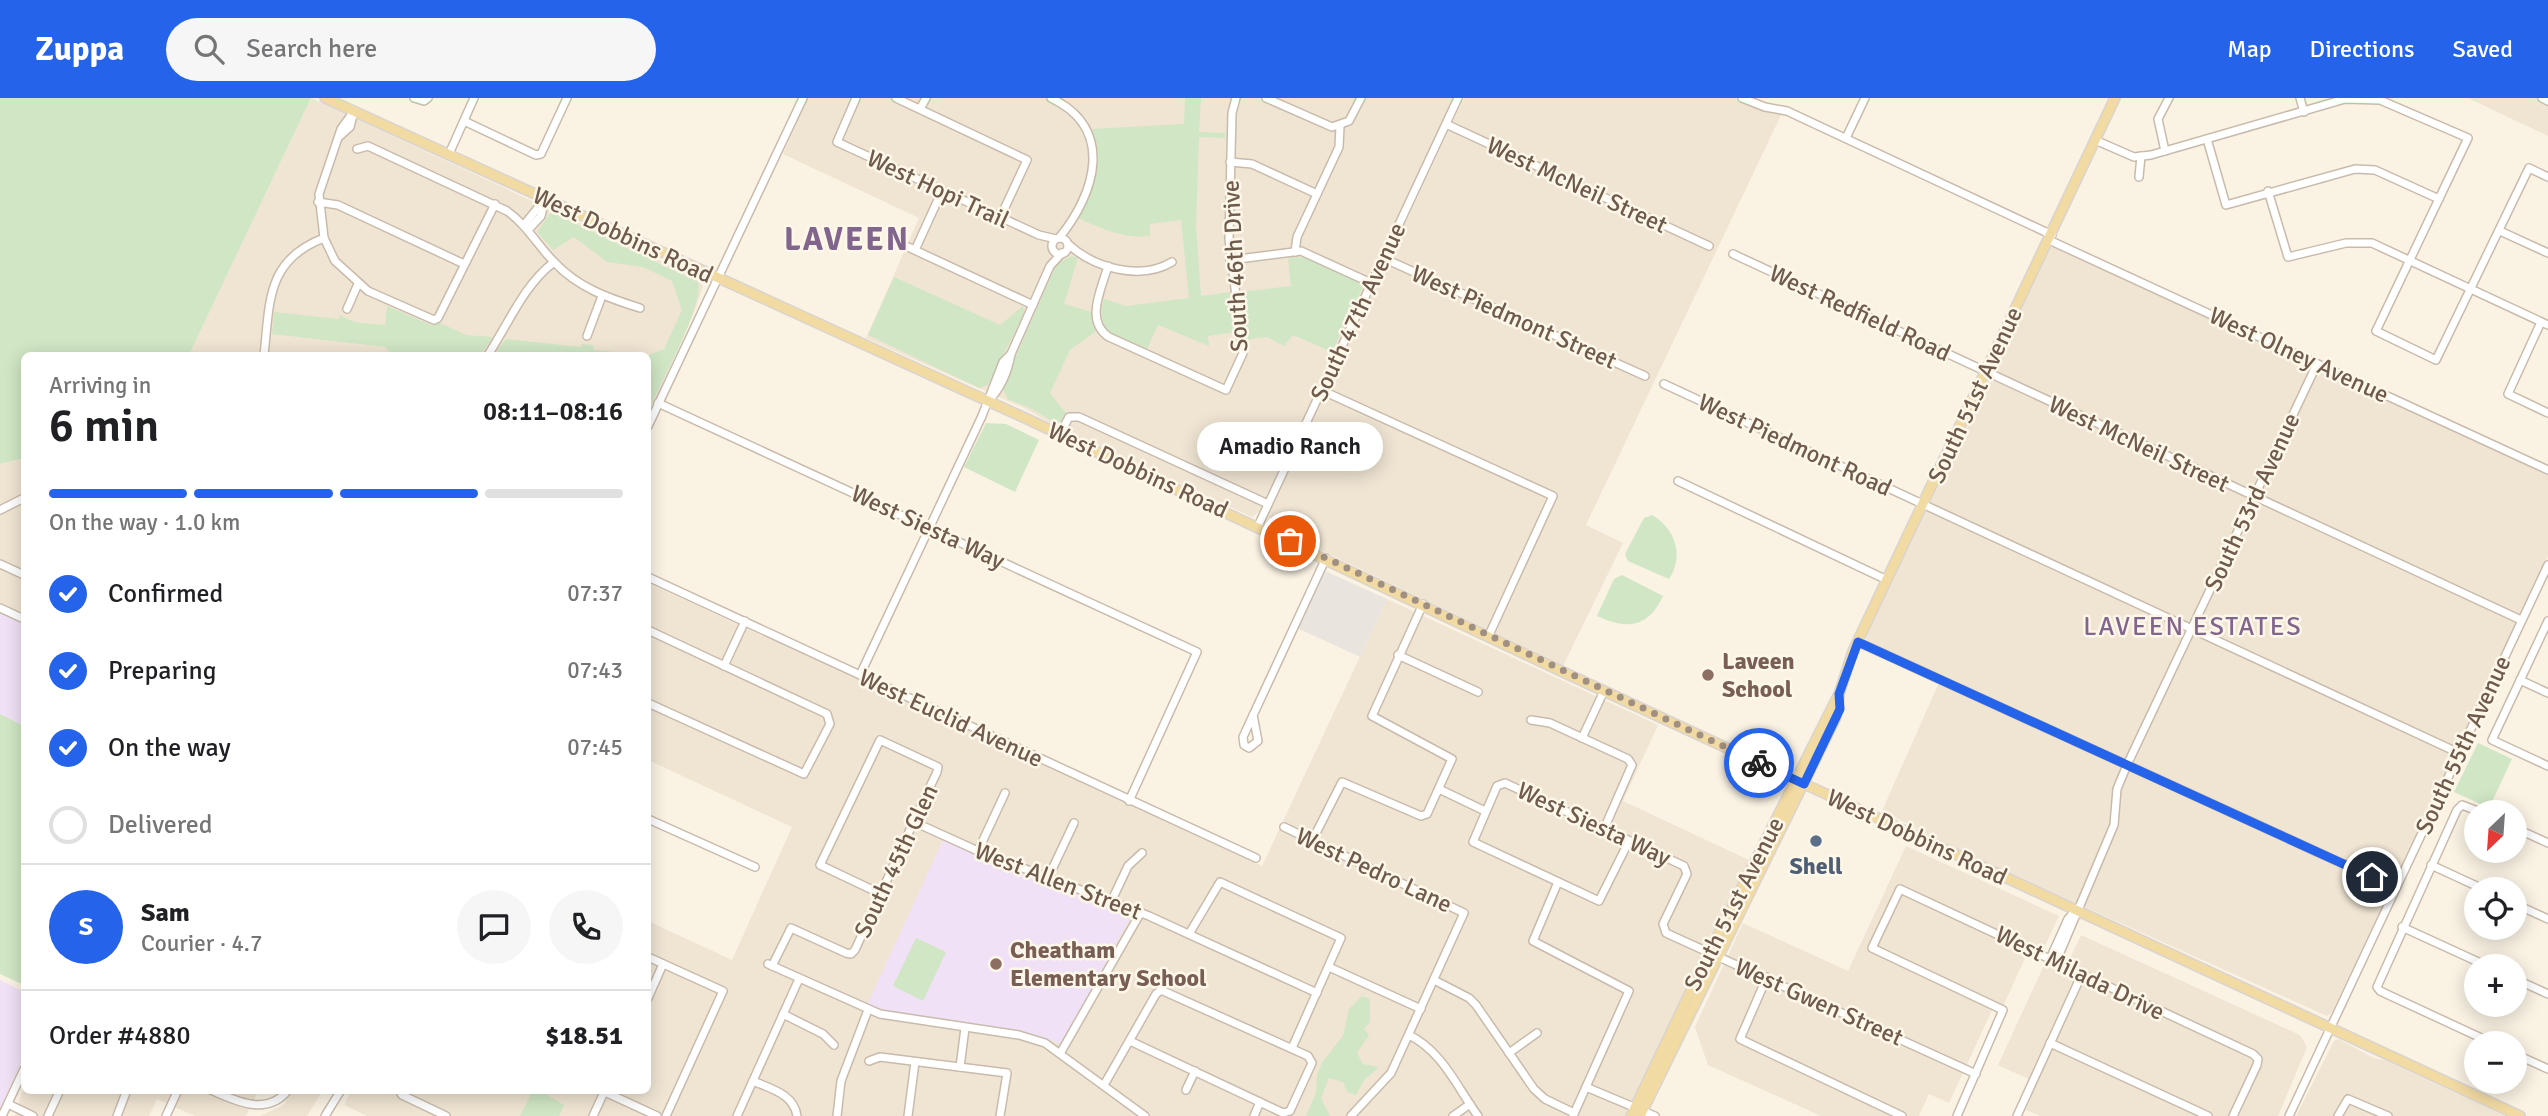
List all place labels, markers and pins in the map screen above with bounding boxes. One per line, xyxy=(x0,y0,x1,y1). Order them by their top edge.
callout: Amadio Ranch xyxy=(1197,422,1383,471)
pin xyxy=(1260,511,1320,571)
place label: Laveen School xyxy=(1722,646,1795,704)
marker: Laveen School xyxy=(1700,667,1716,683)
marker: Shell xyxy=(1808,833,1824,849)
pin xyxy=(2342,847,2402,907)
place label: Shell xyxy=(1789,851,1843,881)
place label: Cheatham Elementary School xyxy=(1010,935,1207,993)
marker: Cheatham Elementary School xyxy=(988,956,1004,972)

